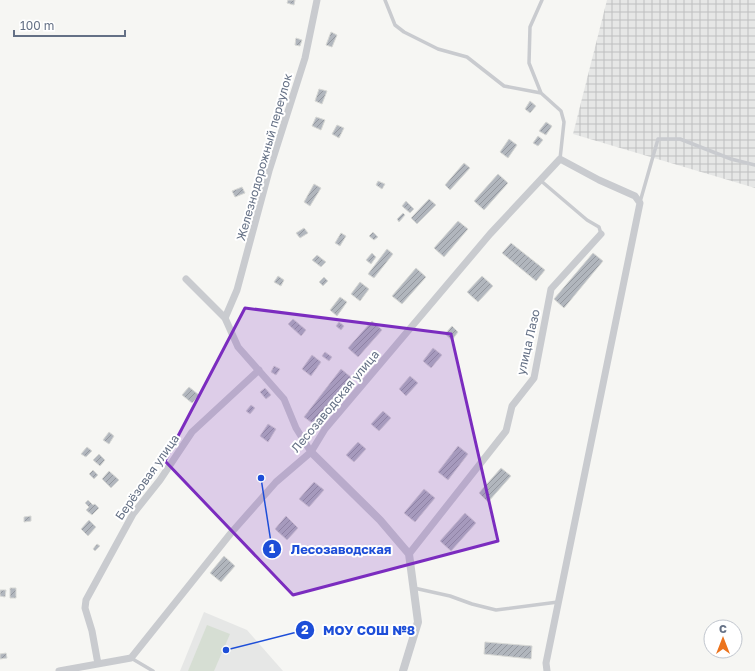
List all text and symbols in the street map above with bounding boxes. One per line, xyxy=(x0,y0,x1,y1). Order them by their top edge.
scale bar xyxy=(14,12,125,38)
text: 100 m xyxy=(20,18,54,33)
street label: Железнодорожный переулок xyxy=(233,71,295,242)
street label: улица Лазо xyxy=(513,308,543,376)
street label: Лесозаводская улица xyxy=(288,347,382,455)
street label: Берёзовая улица xyxy=(112,431,182,523)
callout: Лесозаводская xyxy=(262,537,399,562)
text: 1 xyxy=(269,541,275,556)
text: Лесозаводская xyxy=(291,541,391,557)
callout: МОУ СОШ №8 xyxy=(295,618,423,643)
north arrow xyxy=(703,619,743,659)
text: 2 xyxy=(301,622,309,637)
text: МОУ СОШ №8 xyxy=(323,622,415,638)
text: С xyxy=(719,622,727,635)

